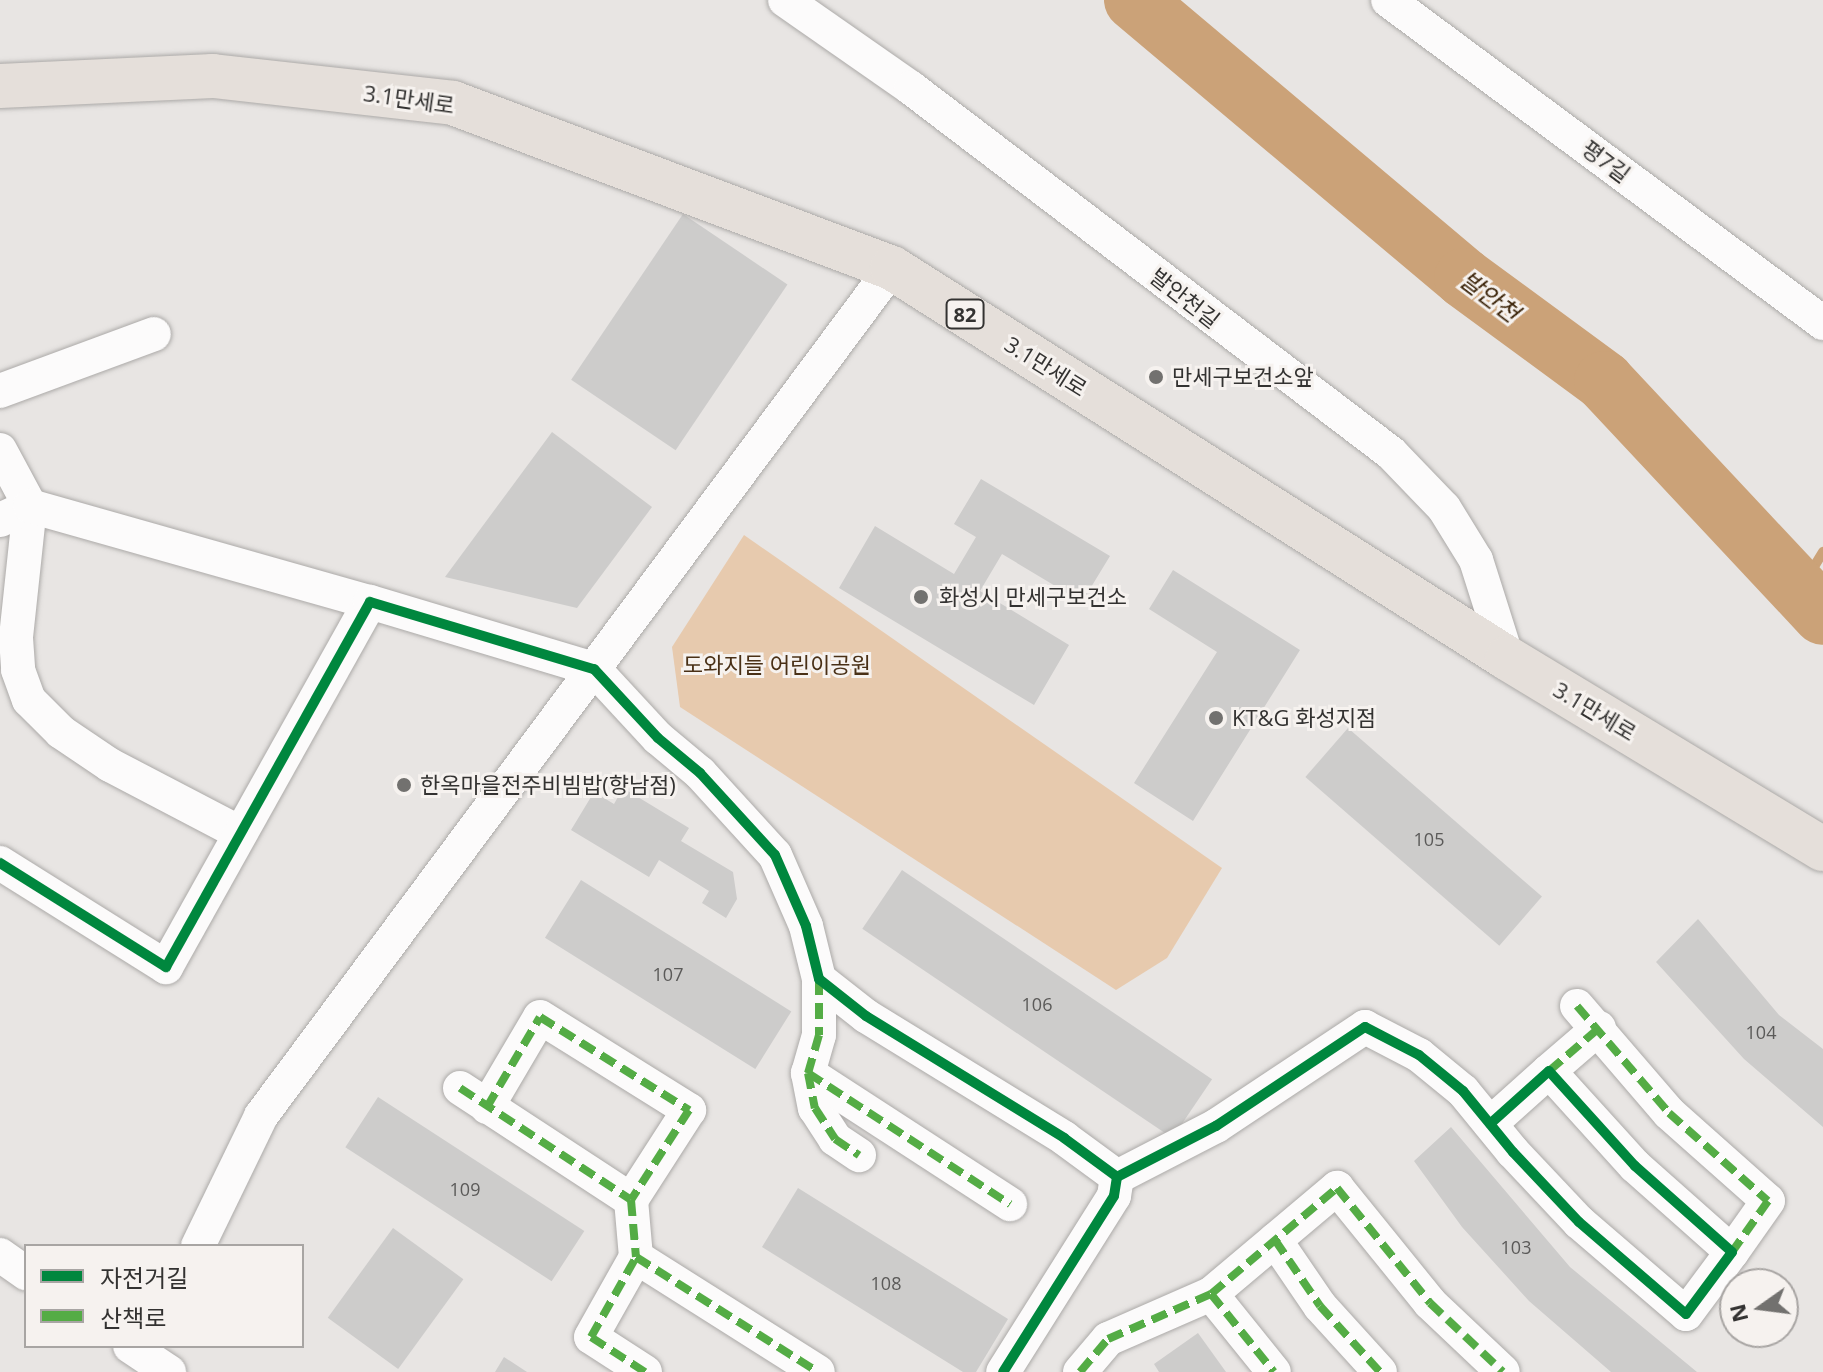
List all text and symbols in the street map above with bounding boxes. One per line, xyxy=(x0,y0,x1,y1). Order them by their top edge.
street label: 3.1만세로 xyxy=(362,80,456,118)
street label: 평7길 xyxy=(1577,134,1635,188)
street label: 발안천길 xyxy=(1145,263,1225,333)
water label: 발안천 xyxy=(1455,265,1525,327)
road number: 82 xyxy=(945,298,985,330)
street label: 3.1만세로 xyxy=(1000,331,1092,401)
place label: 만세구보건소앞 xyxy=(1172,364,1314,390)
marker: 만세구보건소앞 xyxy=(1147,368,1165,386)
place label: 화성시 만세구보건소 xyxy=(939,584,1127,610)
marker: 화성시 만세구보건소 xyxy=(910,586,932,608)
park label: 도와지들 어린이공원 xyxy=(683,652,871,678)
street label: 3.1만세로 xyxy=(1549,676,1641,746)
place label: KT&G 화성지점 xyxy=(1232,705,1376,731)
marker: KT&G 화성지점 xyxy=(1207,709,1225,727)
place label: 한옥마을전주비빔밥(향남점) xyxy=(420,772,676,798)
marker: 한옥마을전주비빔밥(향남점) xyxy=(395,776,413,794)
house number: 105 xyxy=(1414,828,1444,850)
house number: 107 xyxy=(653,963,683,985)
house number: 106 xyxy=(1022,993,1052,1015)
house number: 104 xyxy=(1746,1021,1776,1043)
house number: 109 xyxy=(450,1178,480,1200)
house number: 103 xyxy=(1501,1236,1531,1258)
legend xyxy=(24,1244,304,1348)
text: 자전거길 xyxy=(100,1261,188,1294)
north arrow xyxy=(1719,1268,1799,1348)
house number: 108 xyxy=(871,1272,901,1294)
text: 산책로 xyxy=(100,1301,166,1334)
text: N xyxy=(1721,1301,1754,1326)

